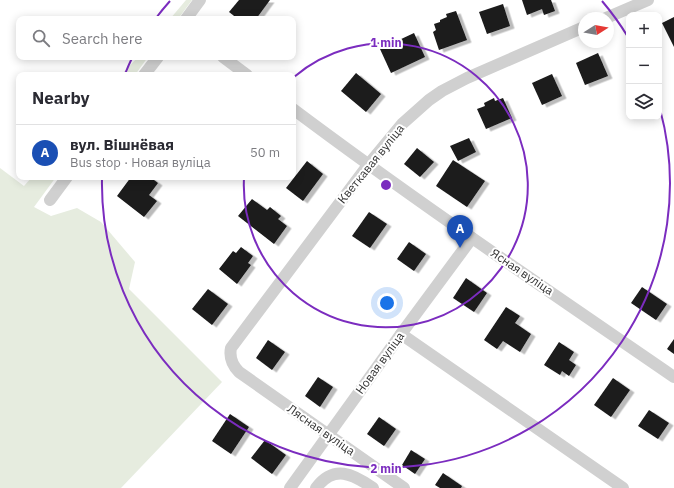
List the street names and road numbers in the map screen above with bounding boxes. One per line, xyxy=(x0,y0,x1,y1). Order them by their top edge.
street label: Кветкавая вуліца xyxy=(334,121,408,206)
street label: Ясная вуліца xyxy=(488,245,557,298)
street label: Новая вуліца xyxy=(352,328,408,397)
street label: Лясная вуліца xyxy=(285,401,358,459)

